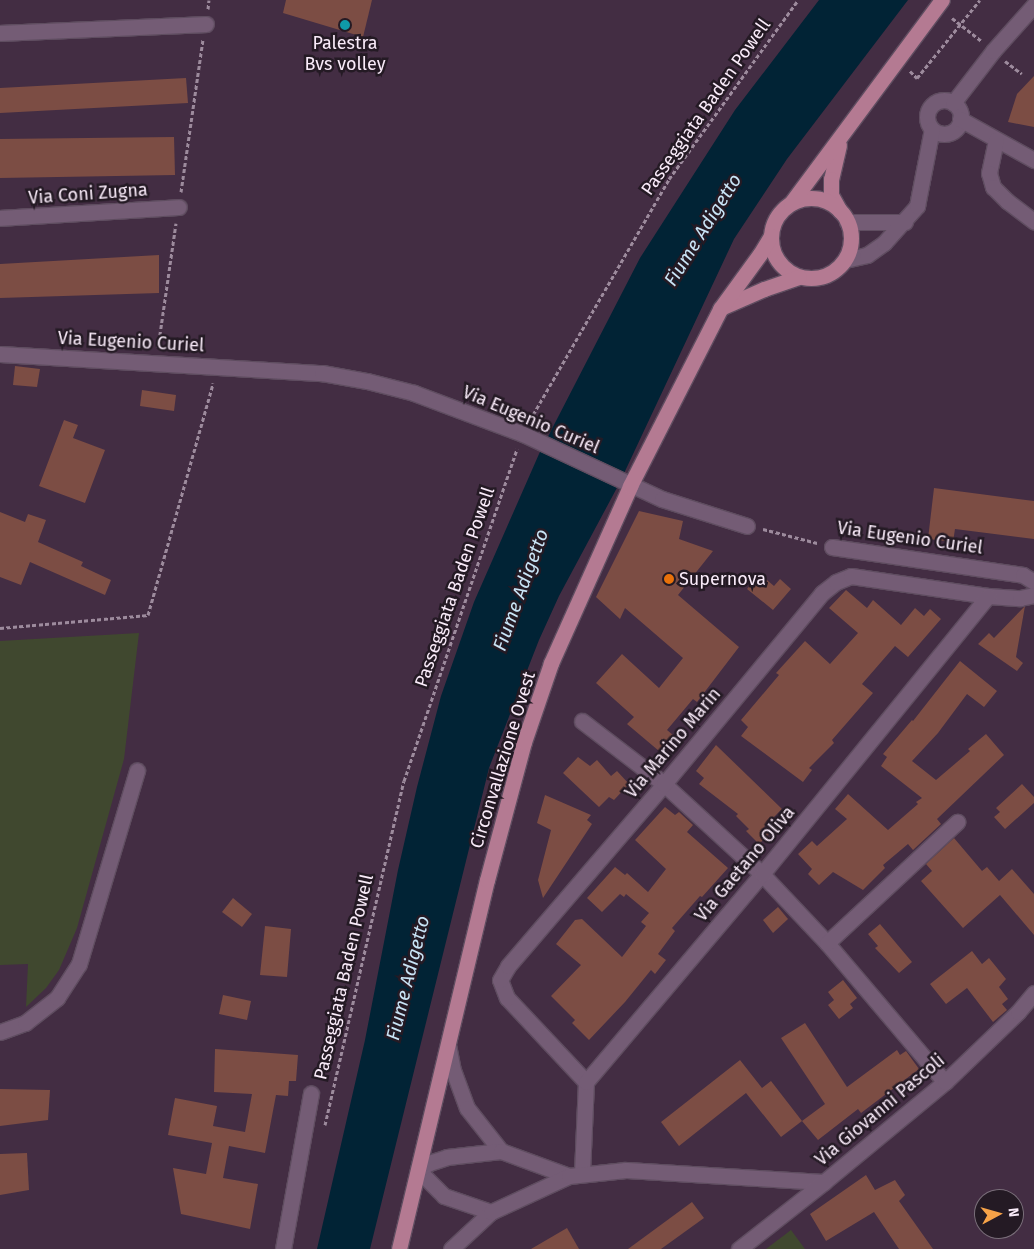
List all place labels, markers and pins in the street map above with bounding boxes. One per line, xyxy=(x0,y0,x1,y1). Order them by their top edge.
marker: Palestra Bvs volley xyxy=(339,19,351,31)
place label: Palestra Bvs volley xyxy=(304,33,386,76)
place label: Supernova xyxy=(679,568,766,590)
marker: Supernova xyxy=(663,573,675,585)

